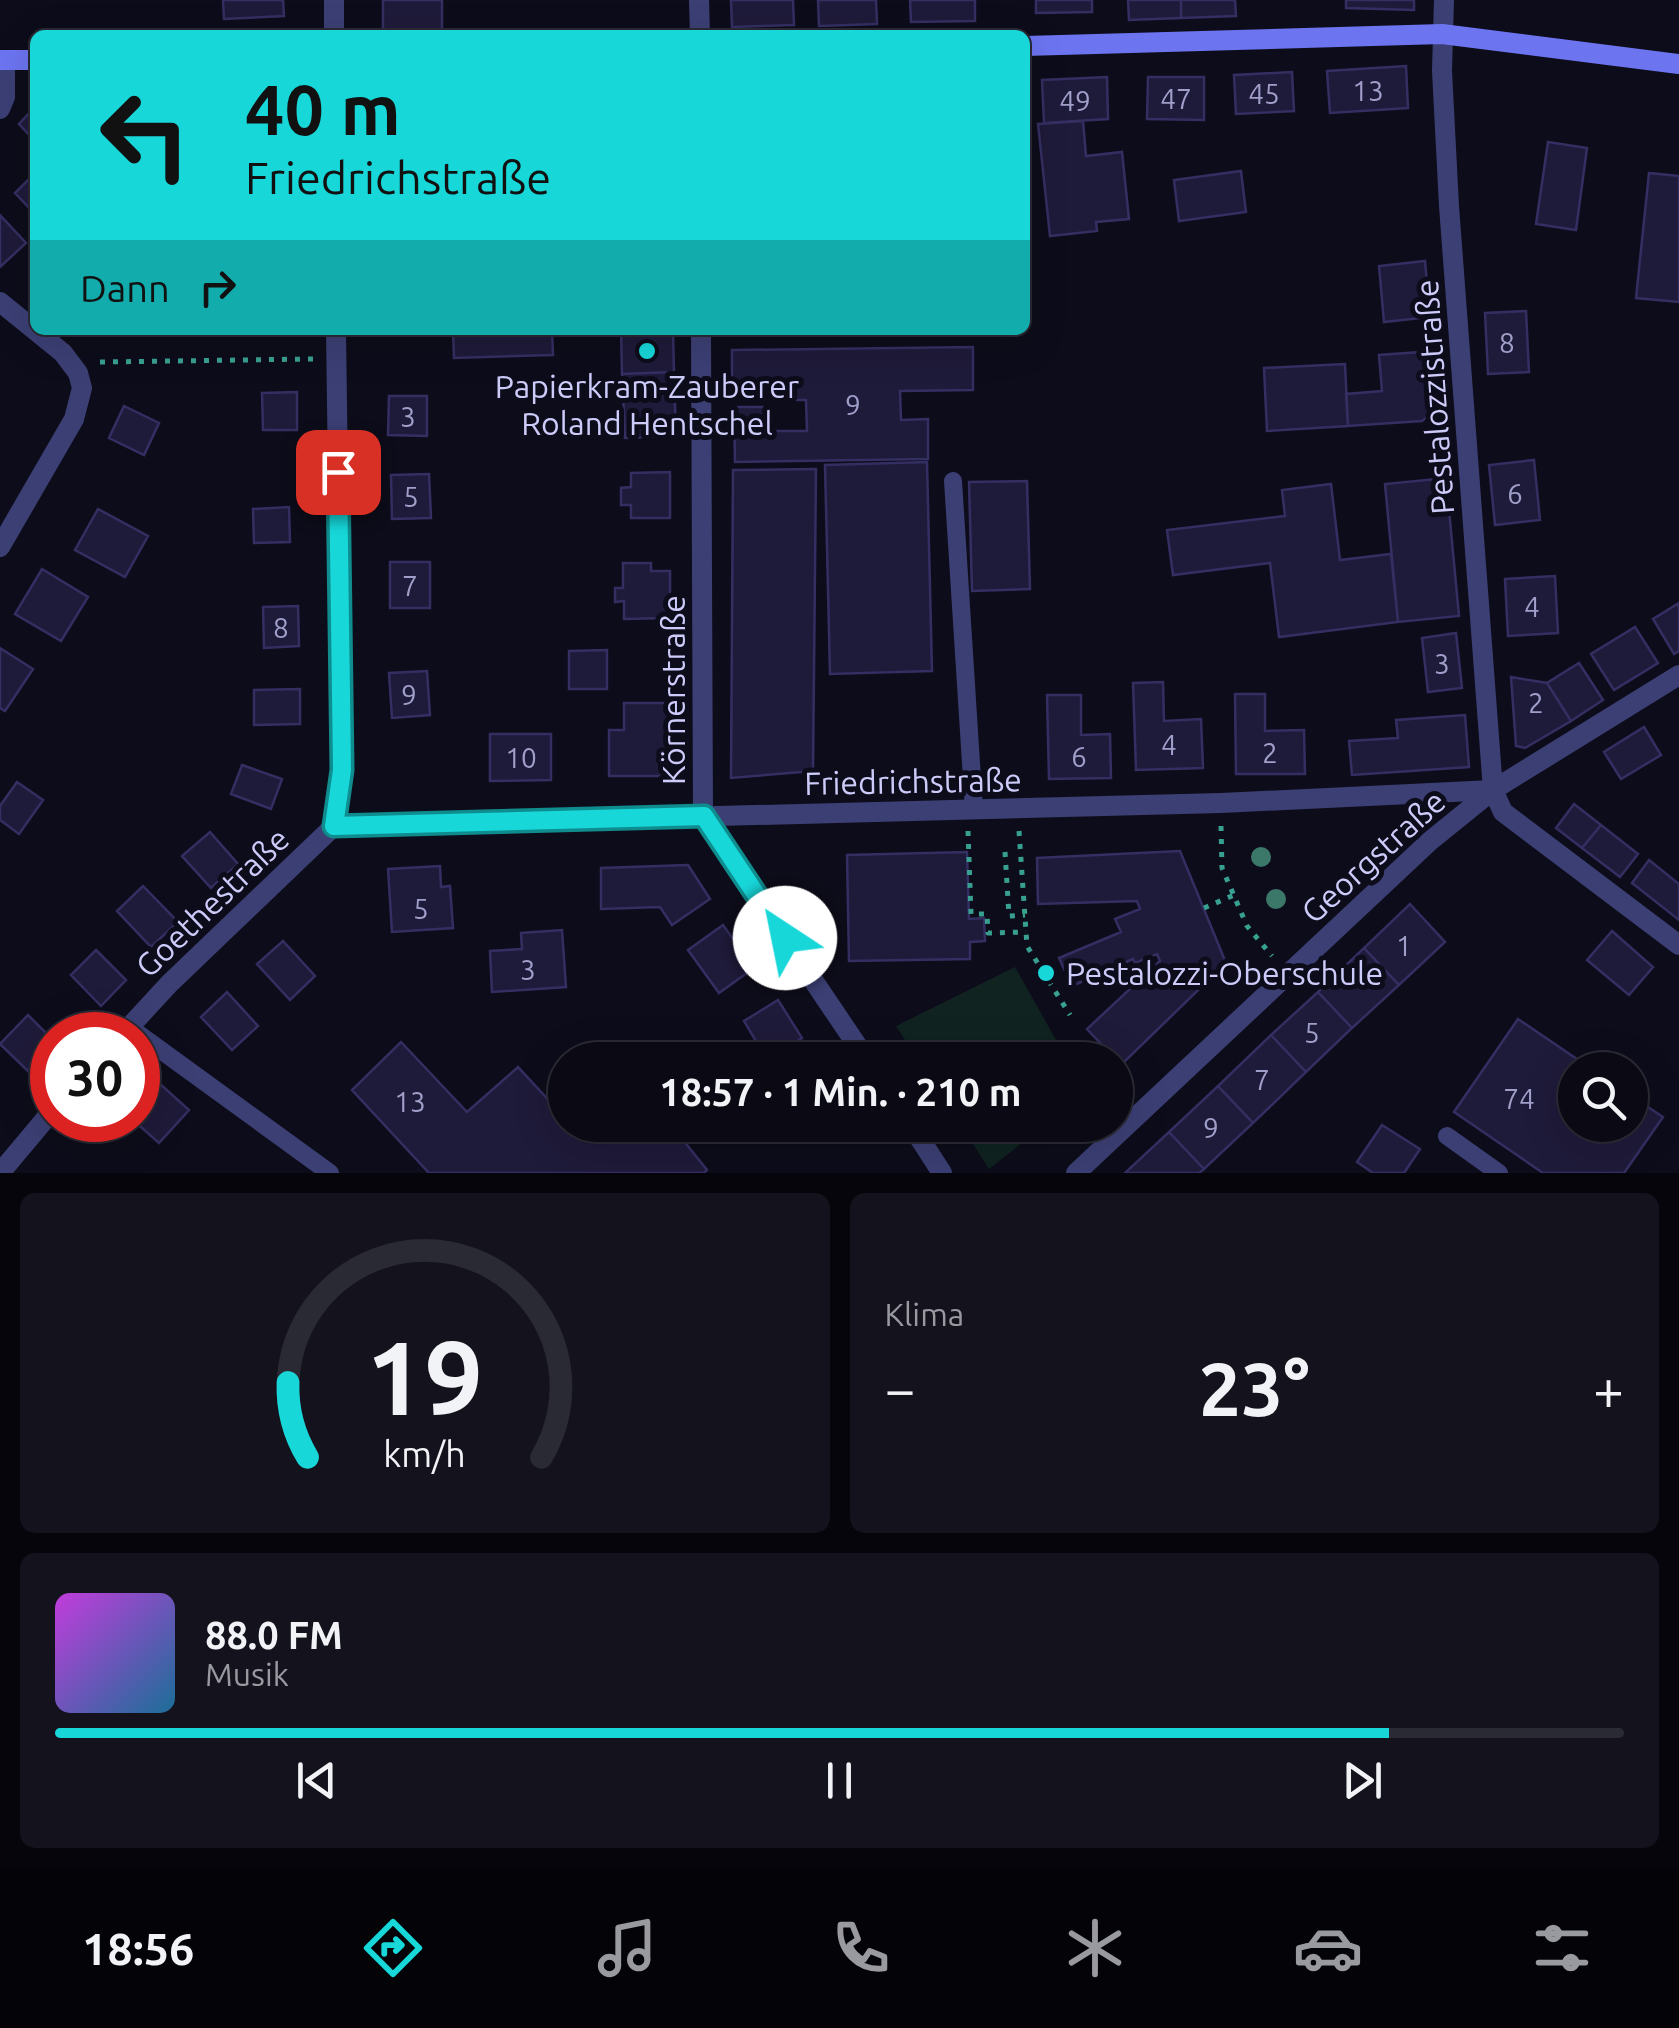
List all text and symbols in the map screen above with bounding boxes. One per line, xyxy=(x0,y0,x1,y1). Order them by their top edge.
icon: left xyxy=(80,70,210,200)
text: 40 m xyxy=(245,70,401,148)
house number: 13 xyxy=(1352,75,1384,106)
house number: 45 xyxy=(1248,78,1280,109)
house number: 47 xyxy=(1160,83,1192,114)
house number: 49 xyxy=(1059,85,1091,116)
text: Friedrichstraße xyxy=(245,152,551,203)
icon: right xyxy=(190,260,245,315)
text: Dann xyxy=(80,267,170,309)
street label: Pestalozzistraße xyxy=(1408,279,1460,515)
house number: 8 xyxy=(1499,327,1515,358)
marker: Papierkram-Zauberer Roland Hentschel xyxy=(636,340,658,362)
place label: Papierkram-Zauberer Roland Hentschel xyxy=(495,368,799,441)
house number: 9 xyxy=(845,389,861,420)
house number: 3 xyxy=(400,401,416,432)
pin xyxy=(296,430,381,515)
icon: arrive xyxy=(311,445,366,500)
house number: 6 xyxy=(1507,478,1523,509)
house number: 5 xyxy=(403,481,419,512)
house number: 7 xyxy=(402,570,418,601)
house number: 4 xyxy=(1524,591,1540,622)
street label: Körnerstraße xyxy=(655,595,691,785)
house number: 8 xyxy=(273,612,289,643)
house number: 3 xyxy=(1434,648,1450,679)
house number: 9 xyxy=(401,679,417,710)
house number: 2 xyxy=(1528,687,1544,718)
house number: 4 xyxy=(1161,729,1177,760)
house number: 2 xyxy=(1262,737,1278,768)
house number: 6 xyxy=(1071,741,1087,772)
house number: 10 xyxy=(505,742,537,773)
street label: Friedrichstraße xyxy=(804,761,1022,801)
street label: Georgstraße xyxy=(1294,782,1452,930)
street label: Goethestraße xyxy=(128,820,296,984)
position arrow xyxy=(733,886,837,990)
house number: 5 xyxy=(413,893,429,924)
house number: 1 xyxy=(1396,930,1412,961)
house number: 3 xyxy=(520,954,536,985)
place label: Pestalozzi-Oberschule xyxy=(1066,955,1383,991)
marker: Pestalozzi-Oberschule xyxy=(1035,962,1057,984)
speed limit sign: 30 xyxy=(30,1012,160,1142)
house number: 5 xyxy=(1304,1017,1320,1048)
map controls xyxy=(1558,1052,1648,1142)
button: search xyxy=(1558,1052,1648,1142)
house number: 7 xyxy=(1254,1064,1270,1095)
text: 18:57 · 1 Min. · 210 m xyxy=(659,1071,1022,1113)
house number: 74 xyxy=(1503,1083,1535,1114)
house number: 13 xyxy=(394,1086,426,1117)
house number: 9 xyxy=(1203,1112,1219,1143)
text: Klima xyxy=(885,1296,964,1332)
text: 19 xyxy=(366,1318,483,1435)
text: 23° xyxy=(1199,1346,1310,1430)
text: − xyxy=(885,1358,916,1419)
text: + xyxy=(1593,1358,1624,1419)
text: km/h xyxy=(383,1434,466,1474)
text: 88.0 FM xyxy=(205,1614,343,1656)
text: Musik xyxy=(205,1656,289,1692)
icon: previous xyxy=(289,1753,344,1808)
icon: pause xyxy=(812,1753,867,1808)
icon: next xyxy=(1335,1753,1390,1808)
icon: directions xyxy=(358,1913,428,1983)
icon: music xyxy=(592,1913,662,1983)
icon: phone xyxy=(826,1913,896,1983)
icon: climate xyxy=(1060,1913,1130,1983)
icon: car xyxy=(1293,1913,1363,1983)
icon: filters xyxy=(1527,1913,1597,1983)
text: 18:56 xyxy=(82,1923,194,1974)

